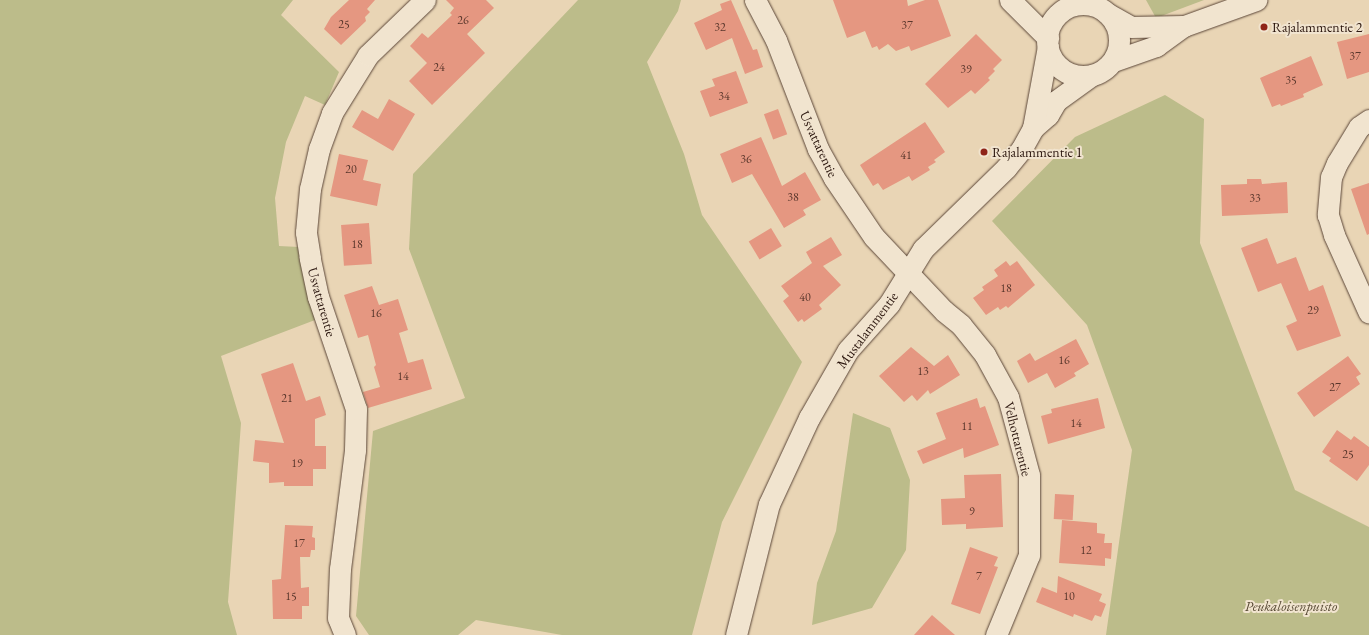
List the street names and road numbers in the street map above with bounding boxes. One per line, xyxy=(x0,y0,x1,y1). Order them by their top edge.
street label: Usvattarentie xyxy=(796,108,842,180)
street label: Usvattarentie xyxy=(304,265,340,339)
street label: Mustalammentie xyxy=(833,288,901,372)
street label: Velhottarentie xyxy=(1001,400,1035,478)

